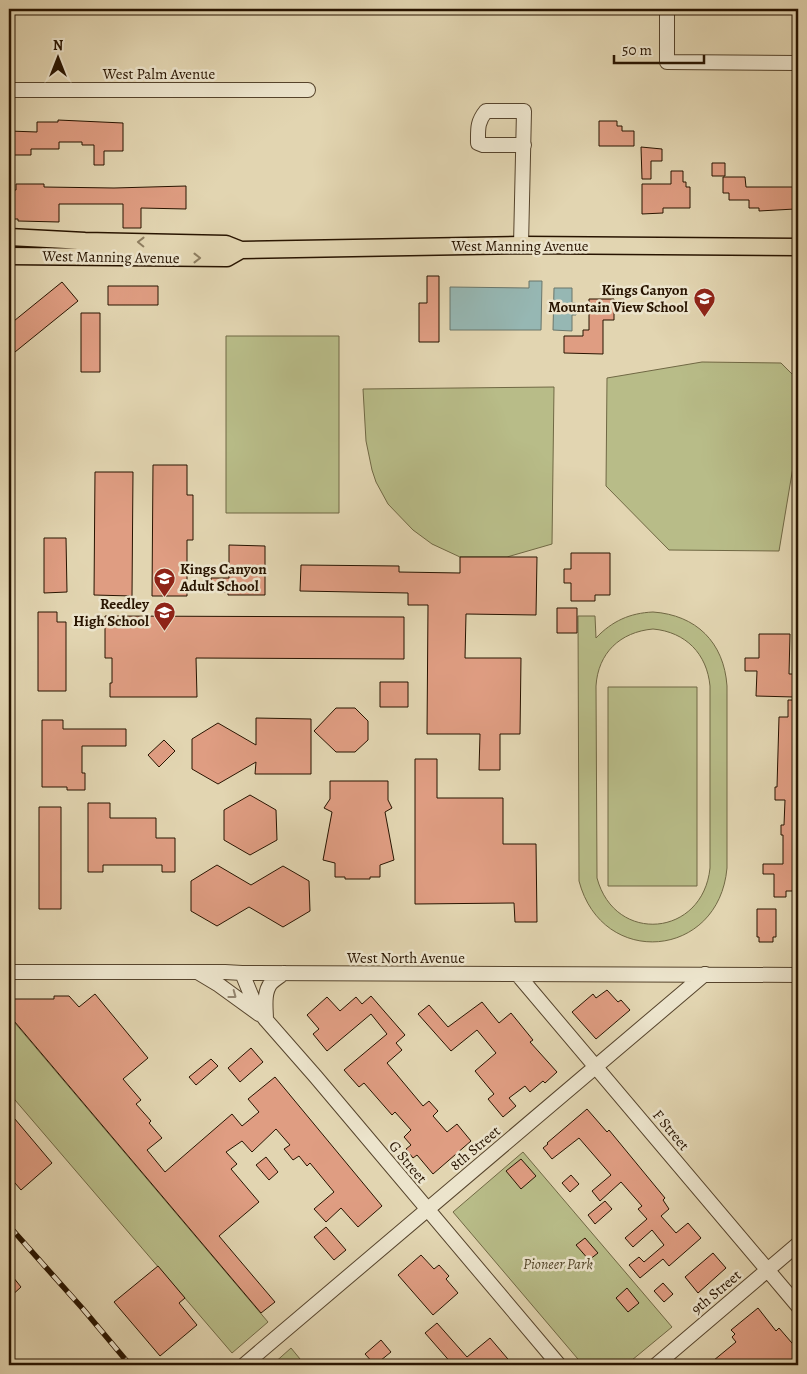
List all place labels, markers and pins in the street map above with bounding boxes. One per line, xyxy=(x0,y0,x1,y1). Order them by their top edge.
place label: Kings Canyon Mountain View School xyxy=(548,280,689,317)
school or university icon: Kings Canyon Mountain View School xyxy=(692,287,716,318)
place label: Kings Canyon Adult School xyxy=(179,559,267,596)
school or university icon: Kings Canyon Adult School xyxy=(152,566,176,597)
place label: Reedley High School xyxy=(73,594,150,631)
school or university icon: Reedley High School xyxy=(153,601,177,632)

